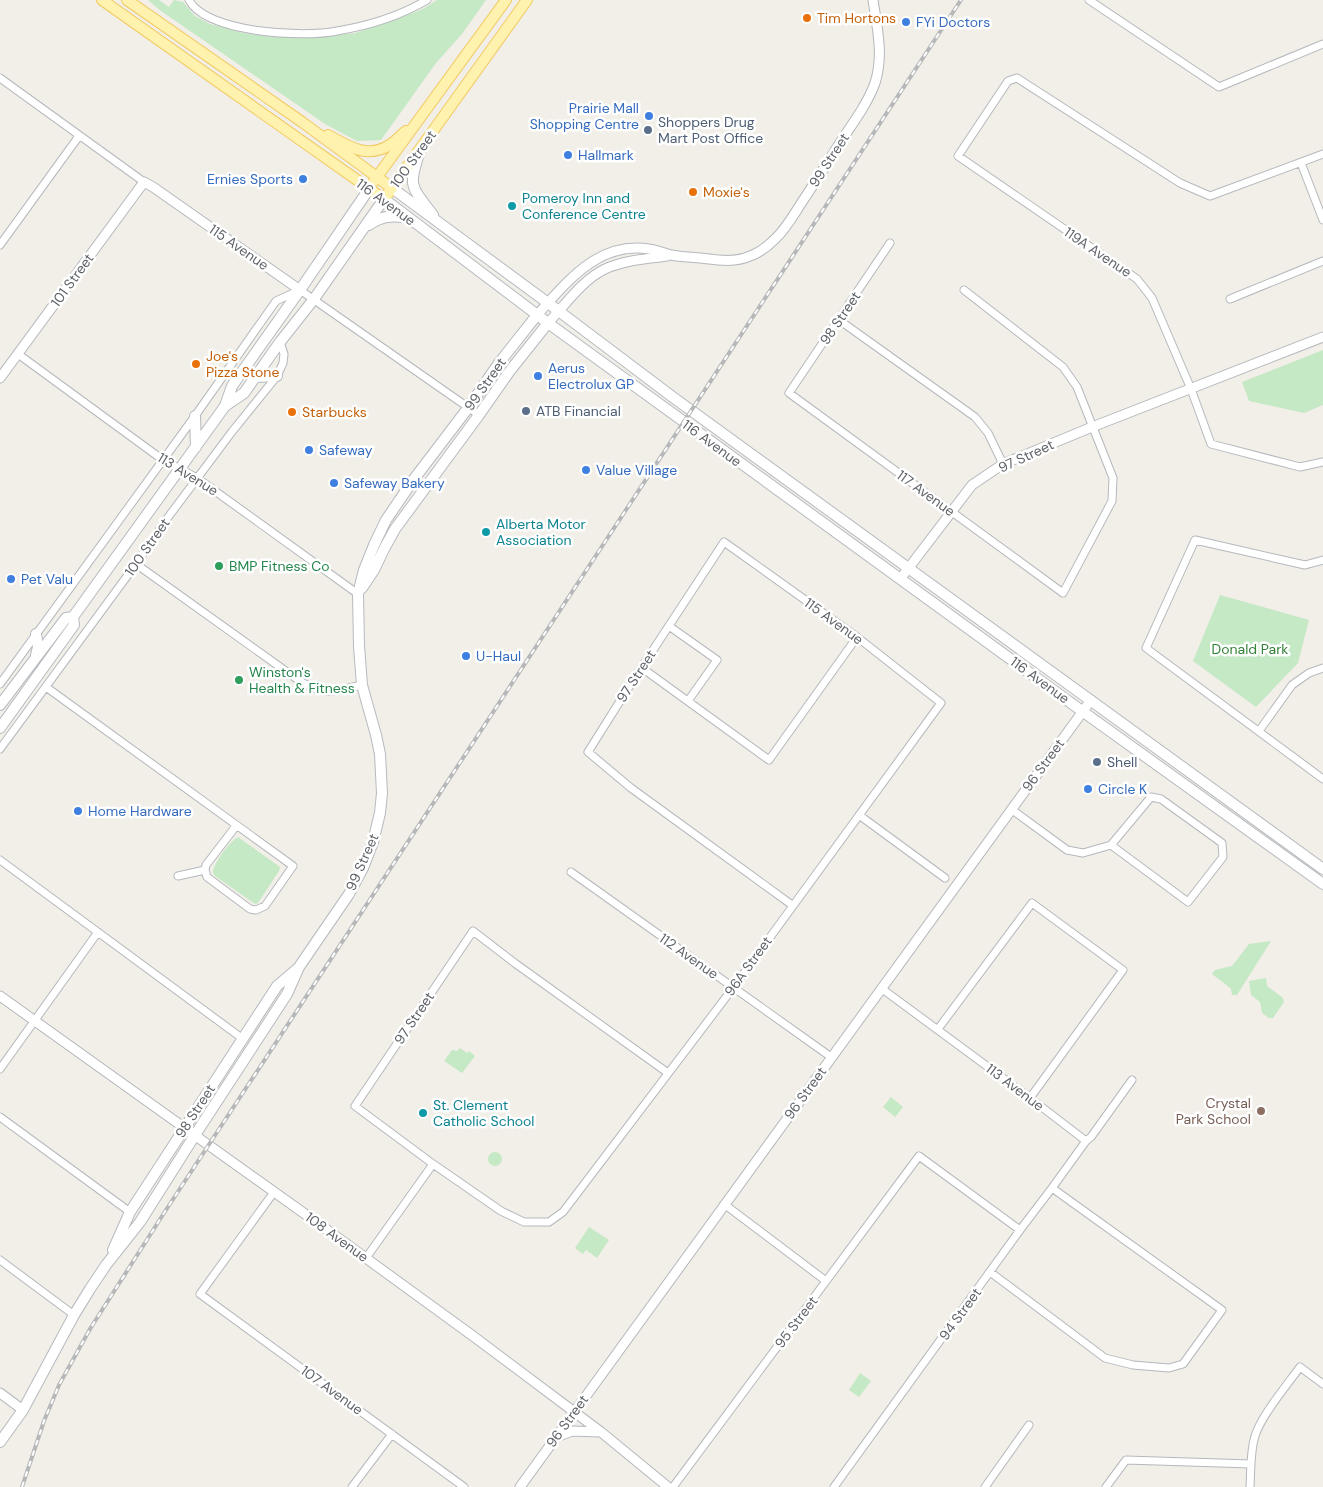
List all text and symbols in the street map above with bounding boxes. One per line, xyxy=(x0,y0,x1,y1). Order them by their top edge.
place label: Tim Hortons xyxy=(817,9,896,27)
marker: Tim Hortons xyxy=(801,12,813,24)
place label: FYi Doctors xyxy=(916,13,990,31)
marker: FYi Doctors xyxy=(900,16,912,28)
place label: Prairie Mall Shopping Centre xyxy=(530,99,639,133)
marker: Prairie Mall Shopping Centre xyxy=(643,110,655,122)
place label: Shoppers Drug Mart Post Office xyxy=(658,113,763,147)
marker: Shoppers Drug Mart Post Office xyxy=(642,124,654,136)
street label: 100 Street xyxy=(386,127,440,191)
street label: 99 Street xyxy=(805,130,853,190)
place label: Hallmark xyxy=(578,146,634,164)
marker: Hallmark xyxy=(562,149,574,161)
place label: Ernies Sports xyxy=(207,170,293,188)
marker: Ernies Sports xyxy=(297,173,309,185)
street label: 116 Avenue xyxy=(353,174,419,230)
place label: Moxie's xyxy=(703,183,750,201)
marker: Moxie's xyxy=(687,186,699,198)
place label: Pomeroy Inn and Conference Centre xyxy=(522,189,646,223)
marker: Pomeroy Inn and Conference Centre xyxy=(506,200,518,212)
street label: 115 Avenue xyxy=(206,220,272,274)
street label: 119A Avenue xyxy=(1061,223,1135,281)
street label: 101 Street xyxy=(47,250,97,310)
street label: 98 Street xyxy=(816,288,864,348)
place label: Joe's Pizza Stone xyxy=(206,347,279,381)
street label: 99 Street xyxy=(460,354,510,414)
marker: Joe's Pizza Stone xyxy=(190,358,202,370)
place label: Aerus Electrolux GP xyxy=(548,359,634,393)
marker: Aerus Electrolux GP xyxy=(532,370,544,382)
place label: ATB Financial xyxy=(536,402,621,420)
place label: Starbucks xyxy=(302,403,367,421)
marker: ATB Financial xyxy=(520,405,532,417)
marker: Starbucks xyxy=(286,406,298,418)
street label: 116 Avenue xyxy=(679,415,745,471)
street label: 97 Street xyxy=(995,435,1057,477)
place label: Safeway xyxy=(319,441,373,459)
marker: Safeway xyxy=(303,444,315,456)
street label: 113 Avenue xyxy=(154,448,222,500)
place label: Value Village xyxy=(596,461,677,479)
marker: Value Village xyxy=(580,464,592,476)
street label: 117 Avenue xyxy=(893,466,959,520)
place label: Safeway Bakery xyxy=(344,474,445,492)
marker: Safeway Bakery xyxy=(328,477,340,489)
street label: 100 Street xyxy=(120,514,174,580)
place label: Alberta Motor Association xyxy=(496,515,586,549)
marker: Alberta Motor Association xyxy=(480,526,492,538)
place label: BMP Fitness Co xyxy=(229,557,330,575)
marker: BMP Fitness Co xyxy=(213,560,225,572)
place label: Pet Valu xyxy=(21,570,73,588)
marker: Pet Valu xyxy=(5,573,17,585)
street label: 115 Avenue xyxy=(801,594,867,648)
park label: Donald Park xyxy=(1212,640,1288,658)
street label: 97 Street xyxy=(612,646,660,706)
place label: U-Haul xyxy=(476,647,521,665)
marker: U-Haul xyxy=(460,650,472,662)
street label: 116 Avenue xyxy=(1007,652,1073,708)
place label: Winston's Health & Fitness xyxy=(249,663,355,697)
marker: Winston's Health & Fitness xyxy=(233,674,245,686)
street label: 96 Street xyxy=(1018,735,1068,795)
place label: Shell xyxy=(1107,753,1137,771)
marker: Shell xyxy=(1091,756,1103,768)
place label: Circle K xyxy=(1098,780,1147,798)
marker: Circle K xyxy=(1082,783,1094,795)
place label: Home Hardware xyxy=(88,802,192,820)
marker: Home Hardware xyxy=(72,805,84,817)
street label: 99 Street xyxy=(341,830,383,894)
street label: 112 Avenue xyxy=(656,929,722,983)
street label: 96A Street xyxy=(720,933,776,999)
street label: 97 Street xyxy=(390,988,438,1048)
street label: 113 Avenue xyxy=(982,1059,1048,1115)
street label: 96 Street xyxy=(780,1063,830,1123)
street label: 98 Street xyxy=(171,1081,219,1141)
place label: Crystal Park School xyxy=(1176,1094,1251,1128)
place label: St. Clement Catholic School xyxy=(433,1096,534,1130)
marker: Crystal Park School xyxy=(1255,1105,1267,1117)
marker: St. Clement Catholic School xyxy=(417,1107,429,1119)
street label: 108 Avenue xyxy=(302,1208,372,1266)
street label: 94 Street xyxy=(935,1284,985,1344)
street label: 95 Street xyxy=(771,1292,821,1352)
street label: 107 Avenue xyxy=(297,1361,367,1419)
street label: 96 Street xyxy=(542,1391,592,1451)

